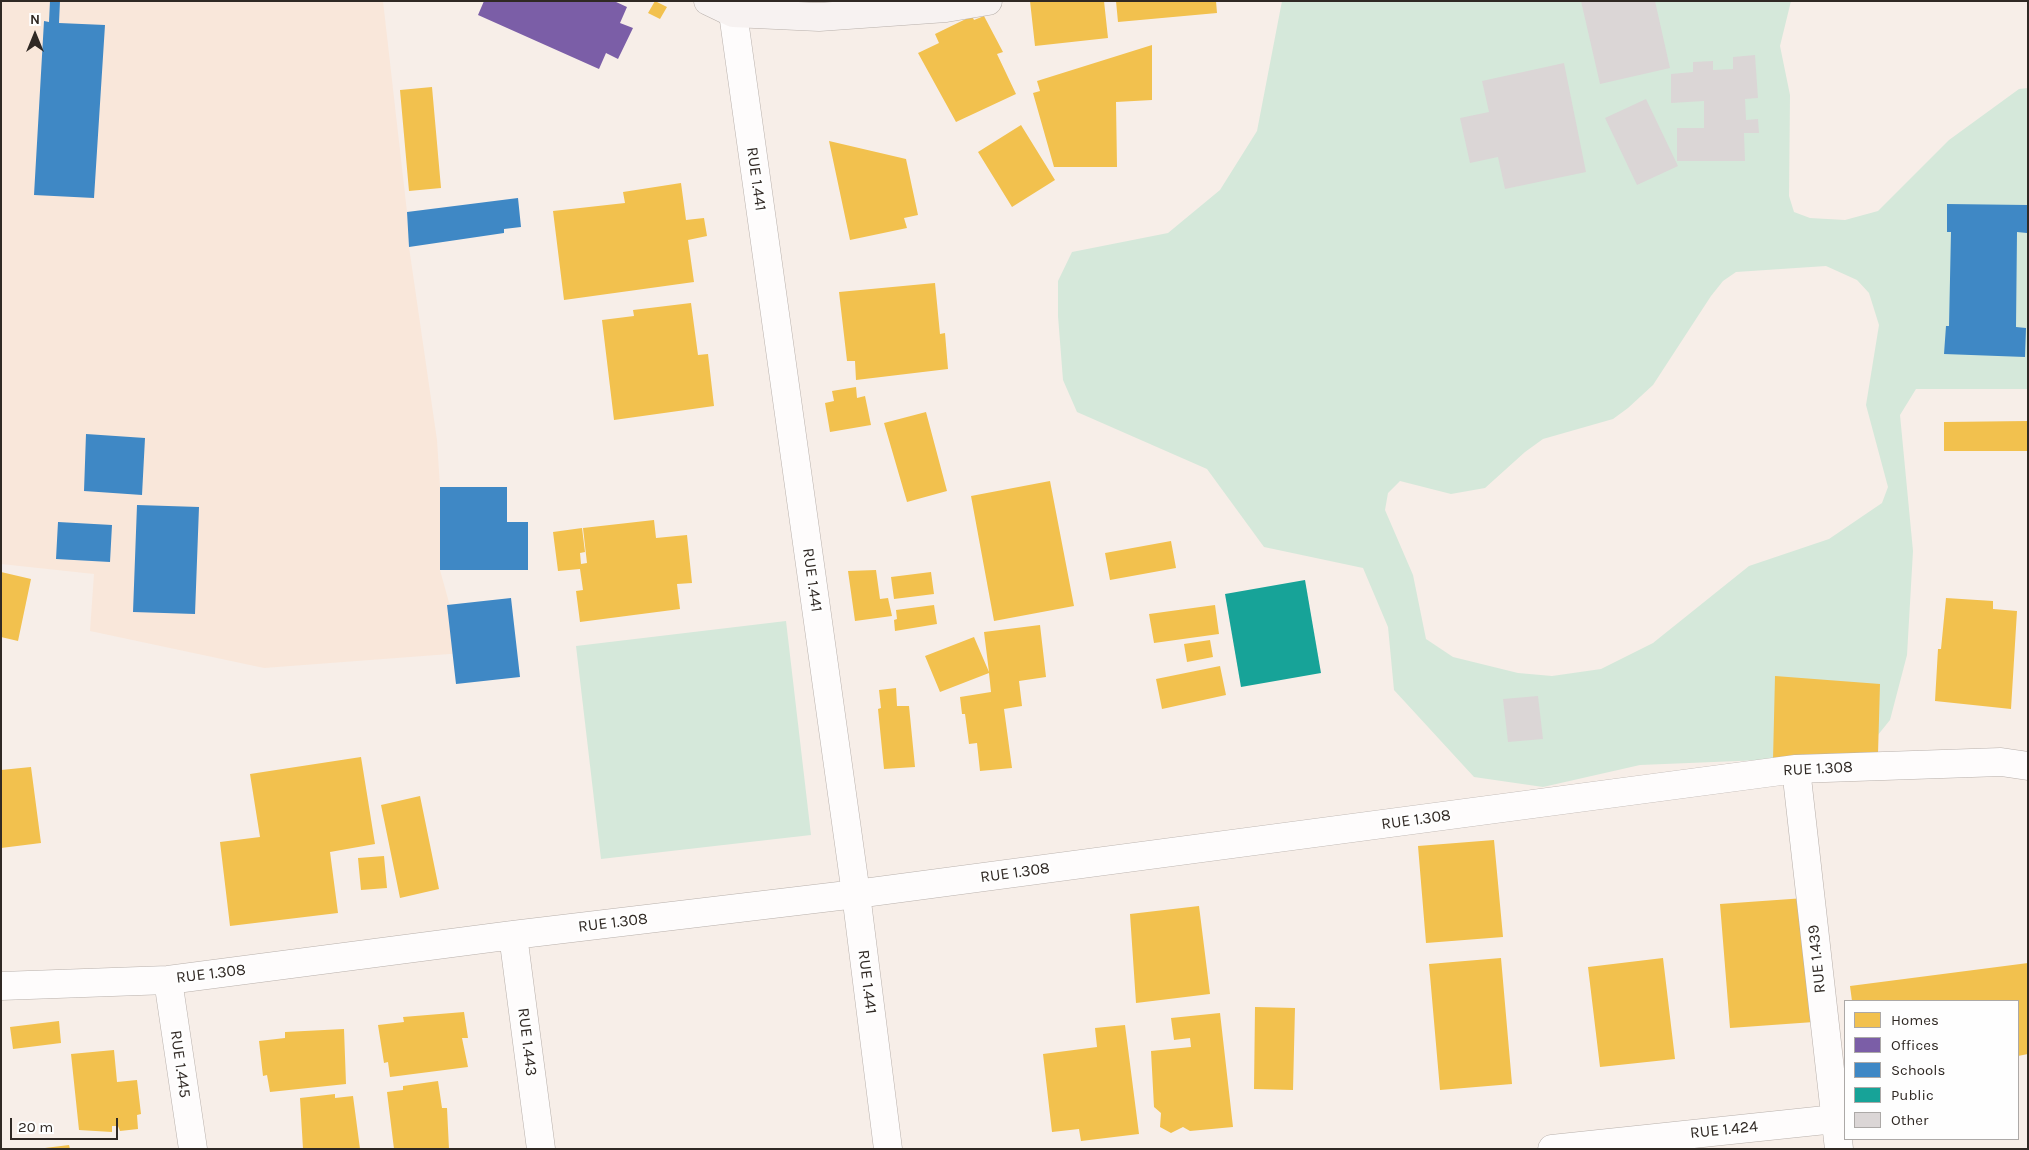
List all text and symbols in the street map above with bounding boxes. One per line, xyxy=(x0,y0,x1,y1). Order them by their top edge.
north arrow xyxy=(10,10,60,60)
text: N xyxy=(30,11,40,28)
street label: RUE 1.441 xyxy=(742,146,770,212)
street label: RUE 1.441 xyxy=(798,547,826,613)
street label: RUE 1.308 xyxy=(1783,758,1853,780)
street label: RUE 1.308 xyxy=(1380,806,1452,834)
street label: RUE 1.308 xyxy=(979,859,1051,887)
street label: RUE 1.308 xyxy=(577,909,649,937)
street label: RUE 1.439 xyxy=(1804,924,1830,994)
street label: RUE 1.441 xyxy=(854,949,880,1015)
street label: RUE 1.308 xyxy=(175,960,247,988)
legend xyxy=(1844,1000,2019,1140)
street label: RUE 1.443 xyxy=(513,1007,541,1077)
text: Homes xyxy=(1891,1011,1939,1029)
street label: RUE 1.445 xyxy=(166,1029,194,1099)
text: Offices xyxy=(1891,1036,1939,1054)
text: Schools xyxy=(1891,1061,1945,1079)
text: Public xyxy=(1891,1086,1934,1104)
scale bar xyxy=(12,1108,120,1140)
text: Other xyxy=(1891,1111,1929,1129)
street label: RUE 1.424 xyxy=(1689,1117,1759,1143)
text: 20 m xyxy=(18,1118,53,1136)

